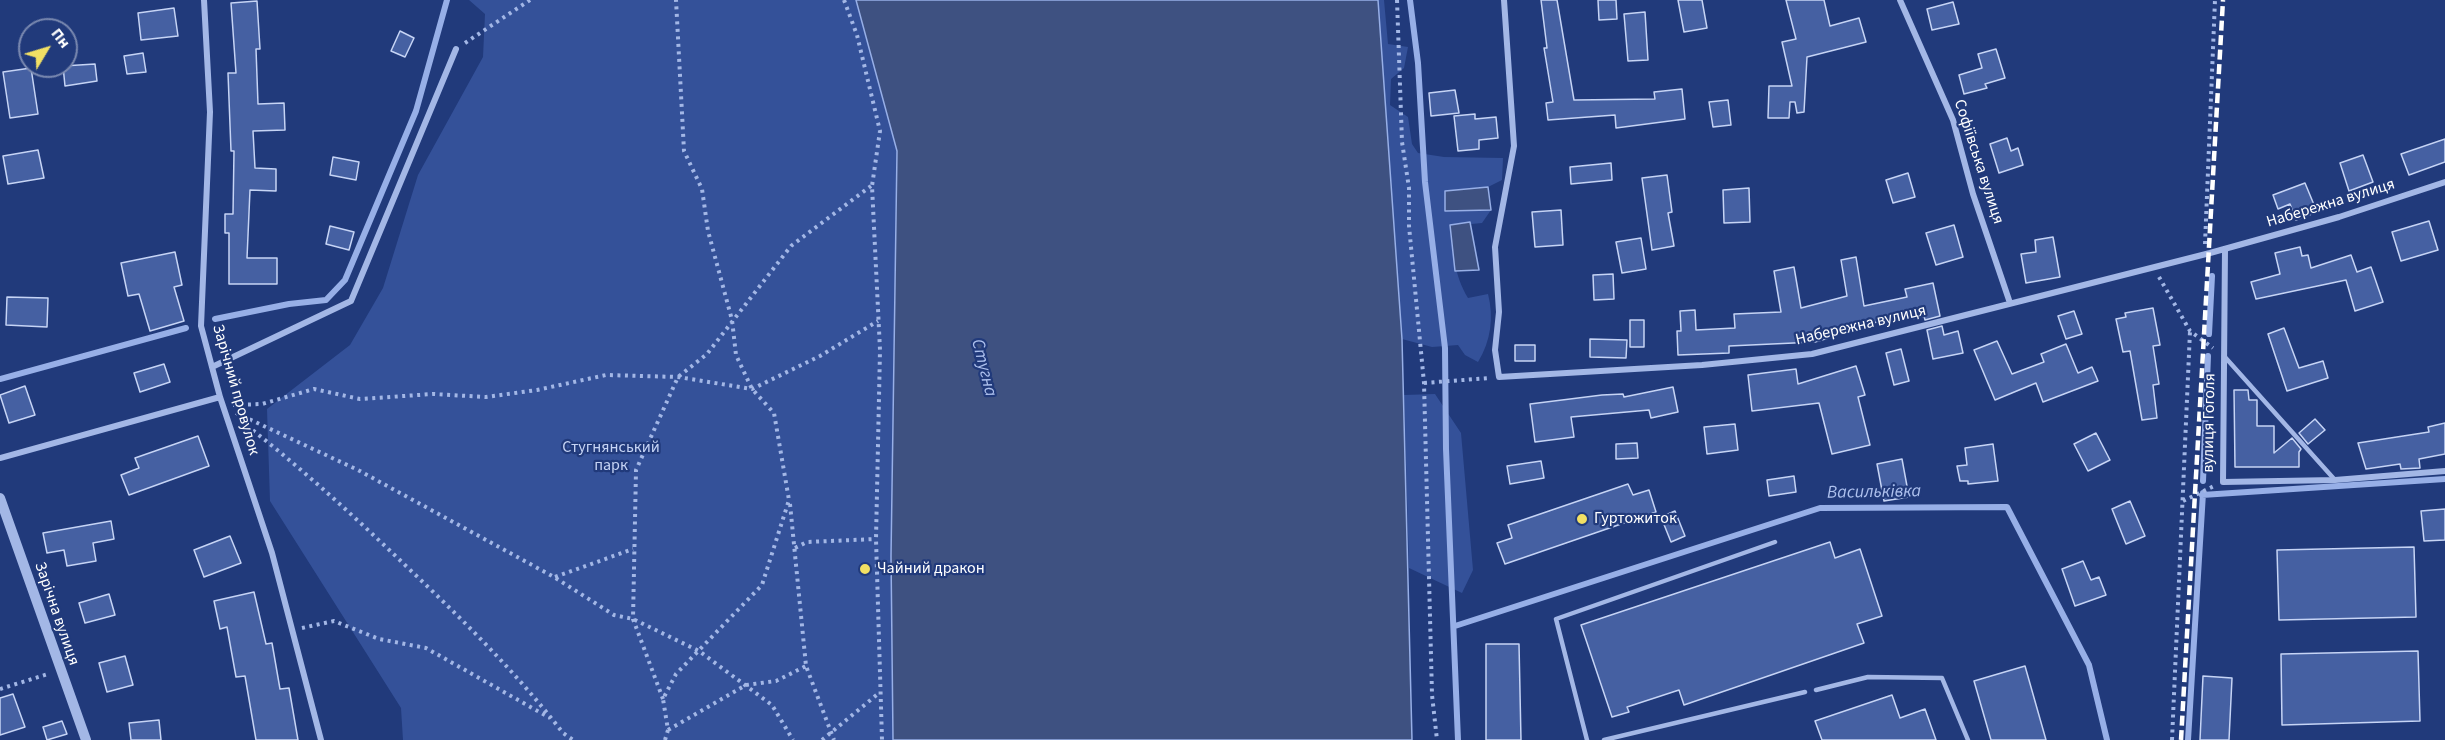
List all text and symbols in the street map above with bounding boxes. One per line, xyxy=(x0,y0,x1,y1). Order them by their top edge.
north arrow xyxy=(18,18,78,78)
text: Пн xyxy=(46,24,75,53)
street label: Софіївська вулиця xyxy=(1949,97,2007,227)
street label: Набережна вулиця xyxy=(2264,175,2398,233)
street label: Набережна вулиця xyxy=(1794,302,1928,350)
street label: Зарічний провулок xyxy=(207,322,263,458)
water label: Стугна xyxy=(965,337,1001,399)
street label: вулиця Гоголя xyxy=(2200,373,2220,473)
park label: Стугнянський парк xyxy=(562,438,660,476)
water label: Васильківка xyxy=(1827,481,1921,505)
place label: Гуртожиток xyxy=(1594,509,1677,529)
marker: Гуртожиток xyxy=(1575,512,1589,526)
place label: Чайний дракон xyxy=(877,559,985,579)
street label: Зарічна вулиця xyxy=(29,560,83,668)
marker: Чайний дракон xyxy=(858,562,872,576)

